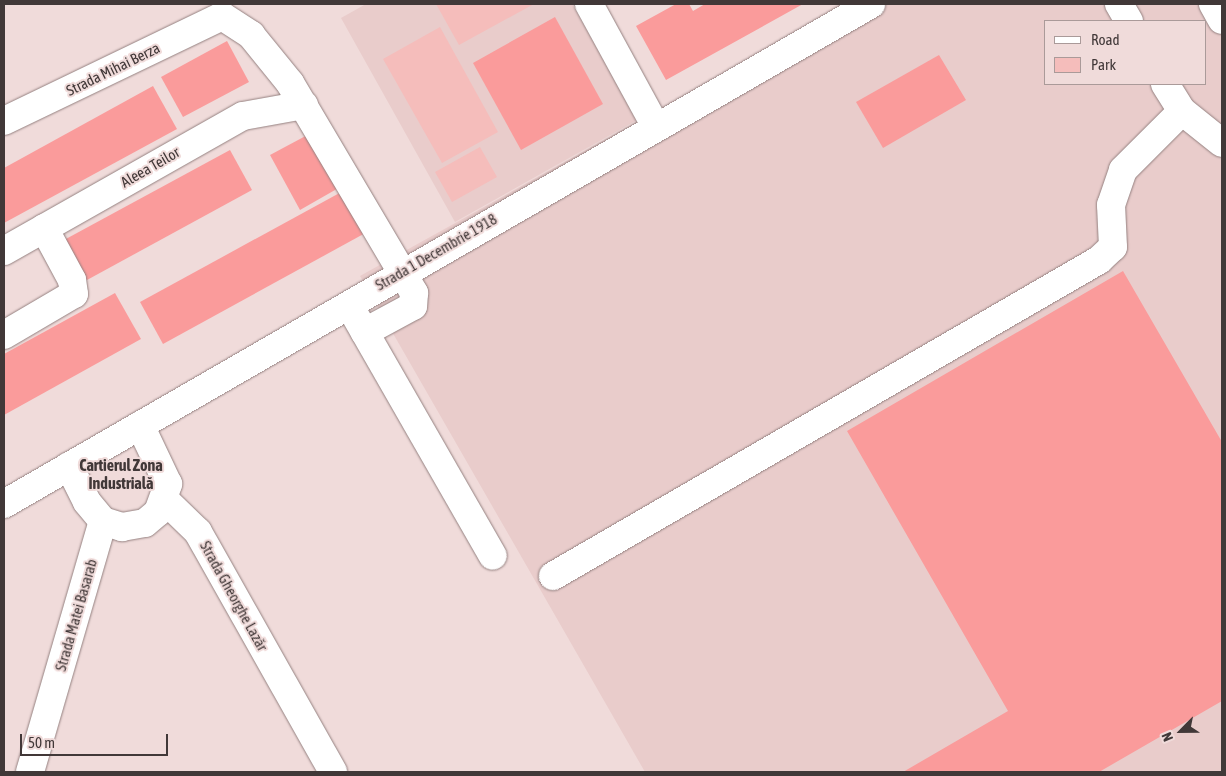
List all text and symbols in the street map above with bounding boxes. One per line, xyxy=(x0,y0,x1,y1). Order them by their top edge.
legend xyxy=(1044,20,1206,85)
text: Road xyxy=(1091,31,1120,48)
street label: Strada Mihai Berza xyxy=(63,39,163,99)
text: Park xyxy=(1091,56,1116,73)
street label: Aleea Teilor xyxy=(117,143,183,191)
street label: Strada 1 Decembrie 1918 xyxy=(372,210,500,294)
district label: Cartierul Zona Industrială xyxy=(79,455,163,493)
street label: Strada Gheorghe Lazăr xyxy=(196,538,272,654)
street label: Strada Matei Basarab xyxy=(51,557,101,673)
north arrow xyxy=(1156,706,1206,756)
scale bar xyxy=(22,724,170,756)
text: N xyxy=(1158,730,1176,744)
text: 50 m xyxy=(28,734,55,751)

